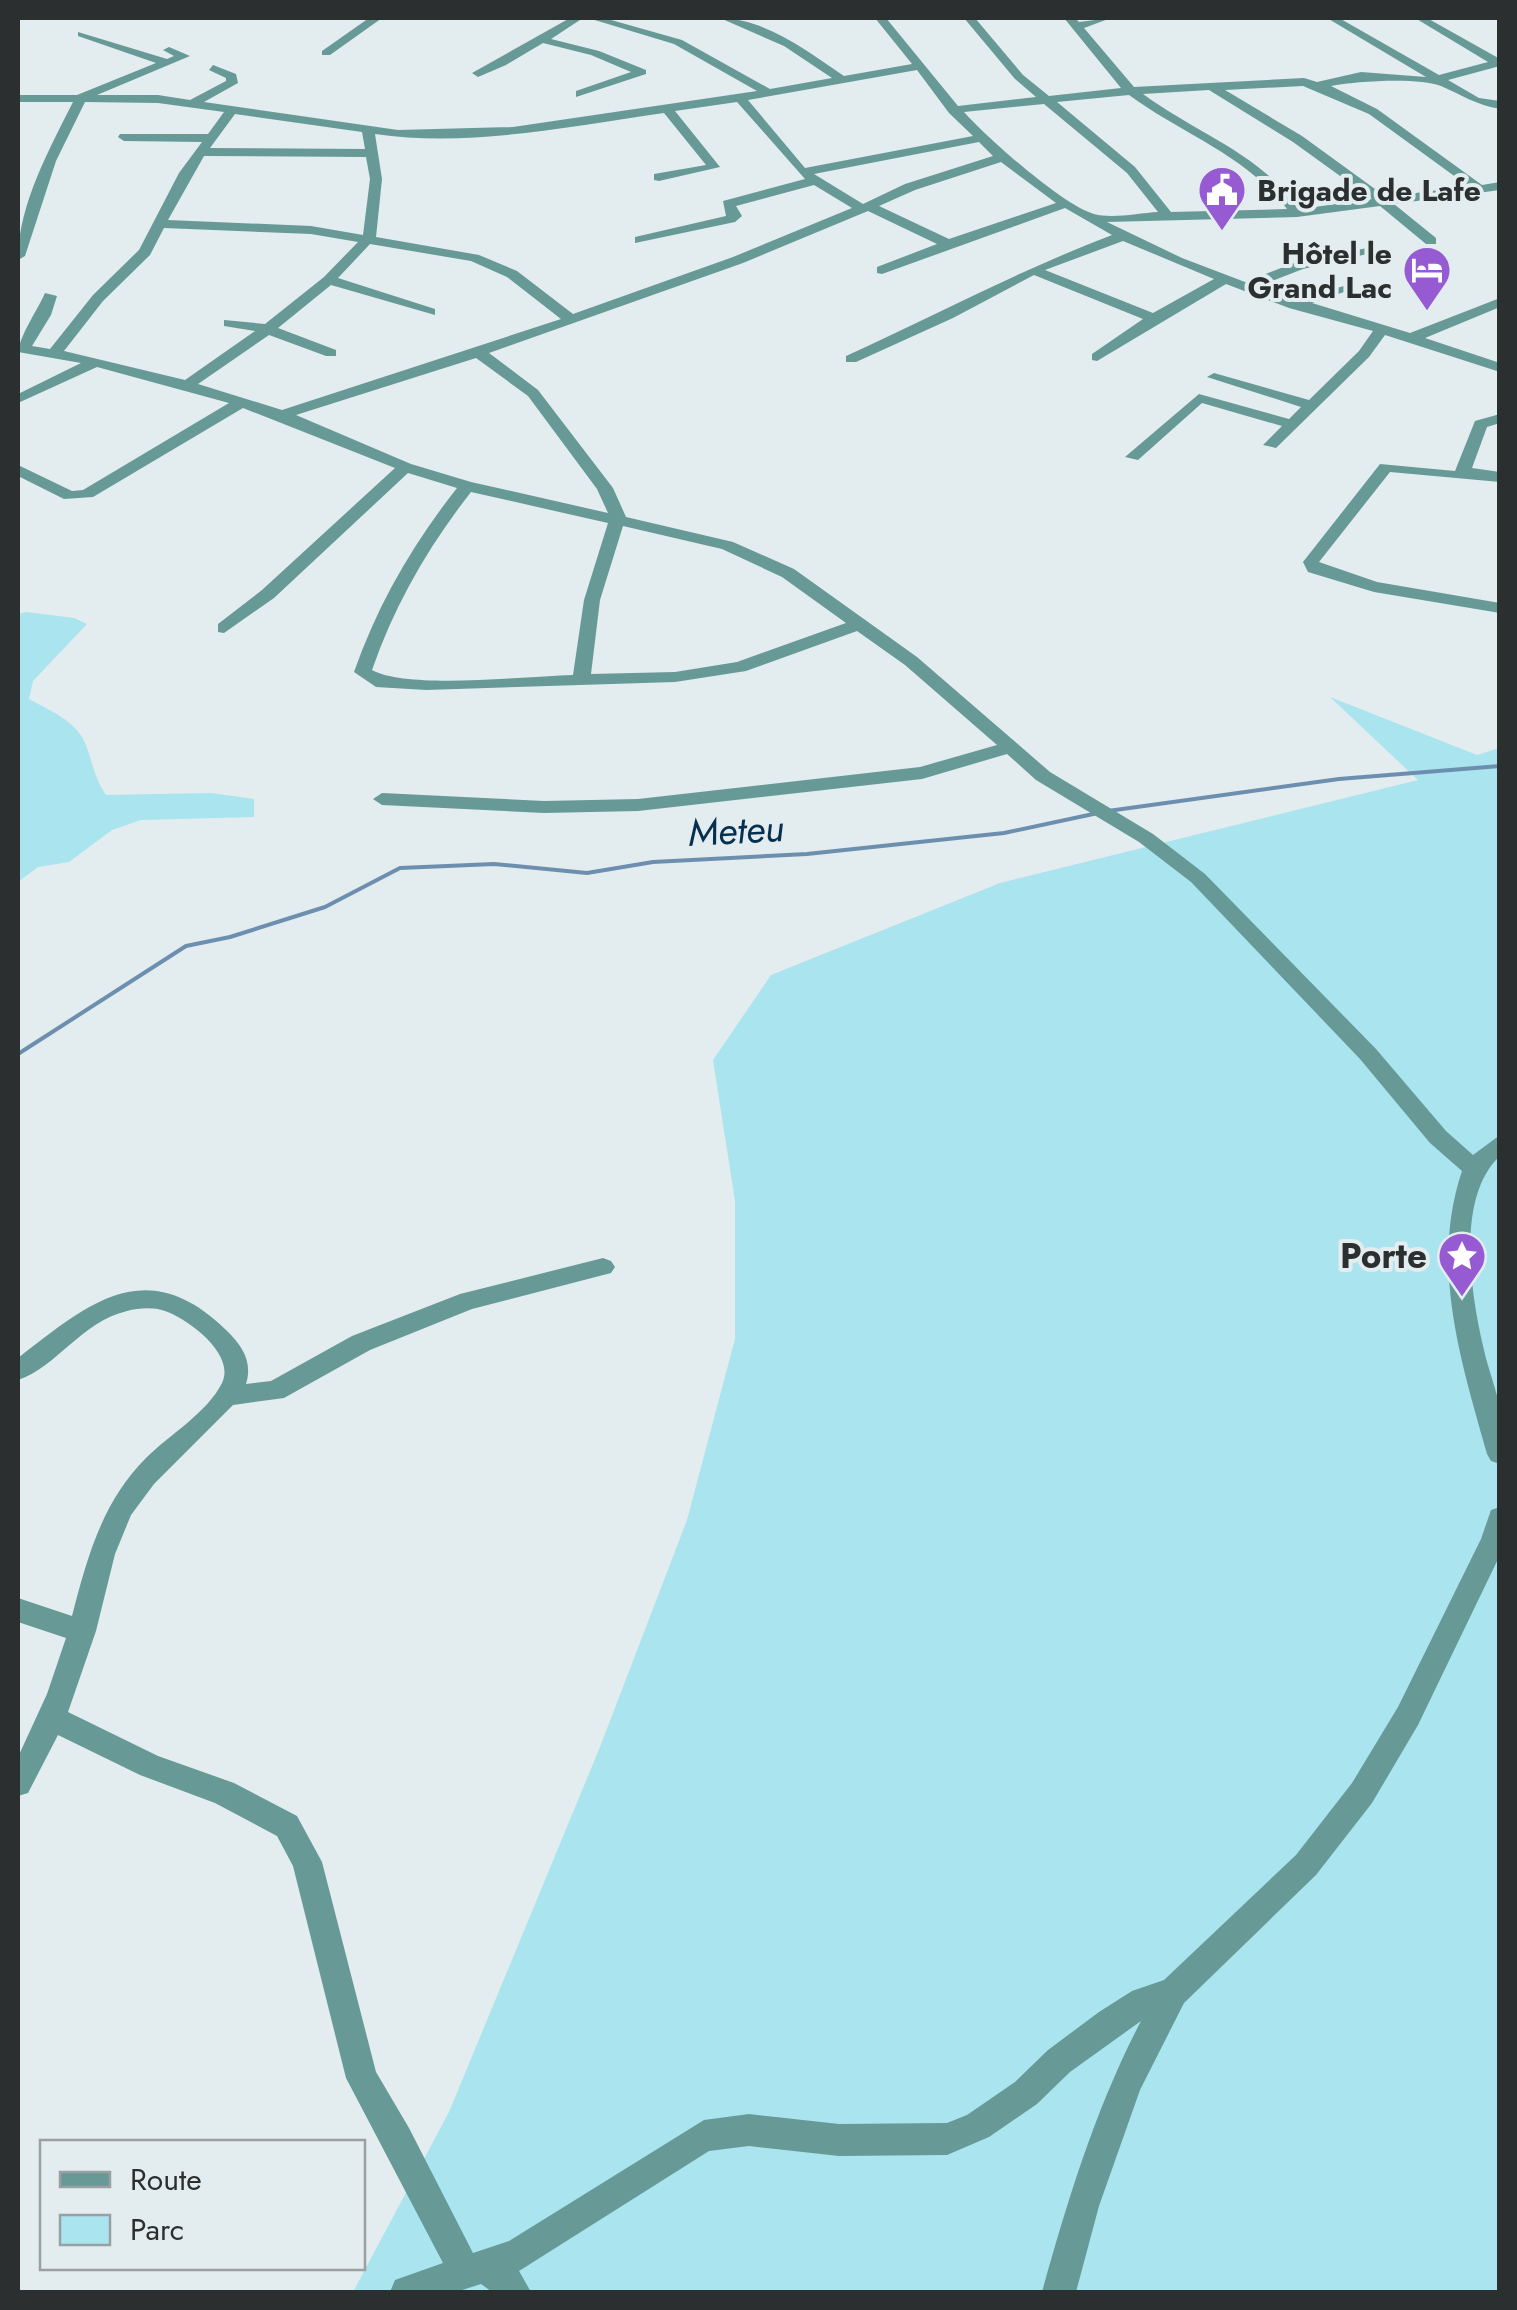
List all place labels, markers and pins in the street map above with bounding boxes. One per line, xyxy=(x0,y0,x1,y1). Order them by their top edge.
public building icon: Brigade de Lafe xyxy=(1196,164,1248,232)
place label: Brigade de Lafe xyxy=(1257,169,1481,212)
place label: Hôtel le Grand Lac xyxy=(1247,232,1392,309)
hotel icon: Hôtel le Grand Lac xyxy=(1401,244,1453,312)
place icon: Porte xyxy=(1436,1230,1488,1298)
place label: Porte xyxy=(1340,1231,1427,1281)

